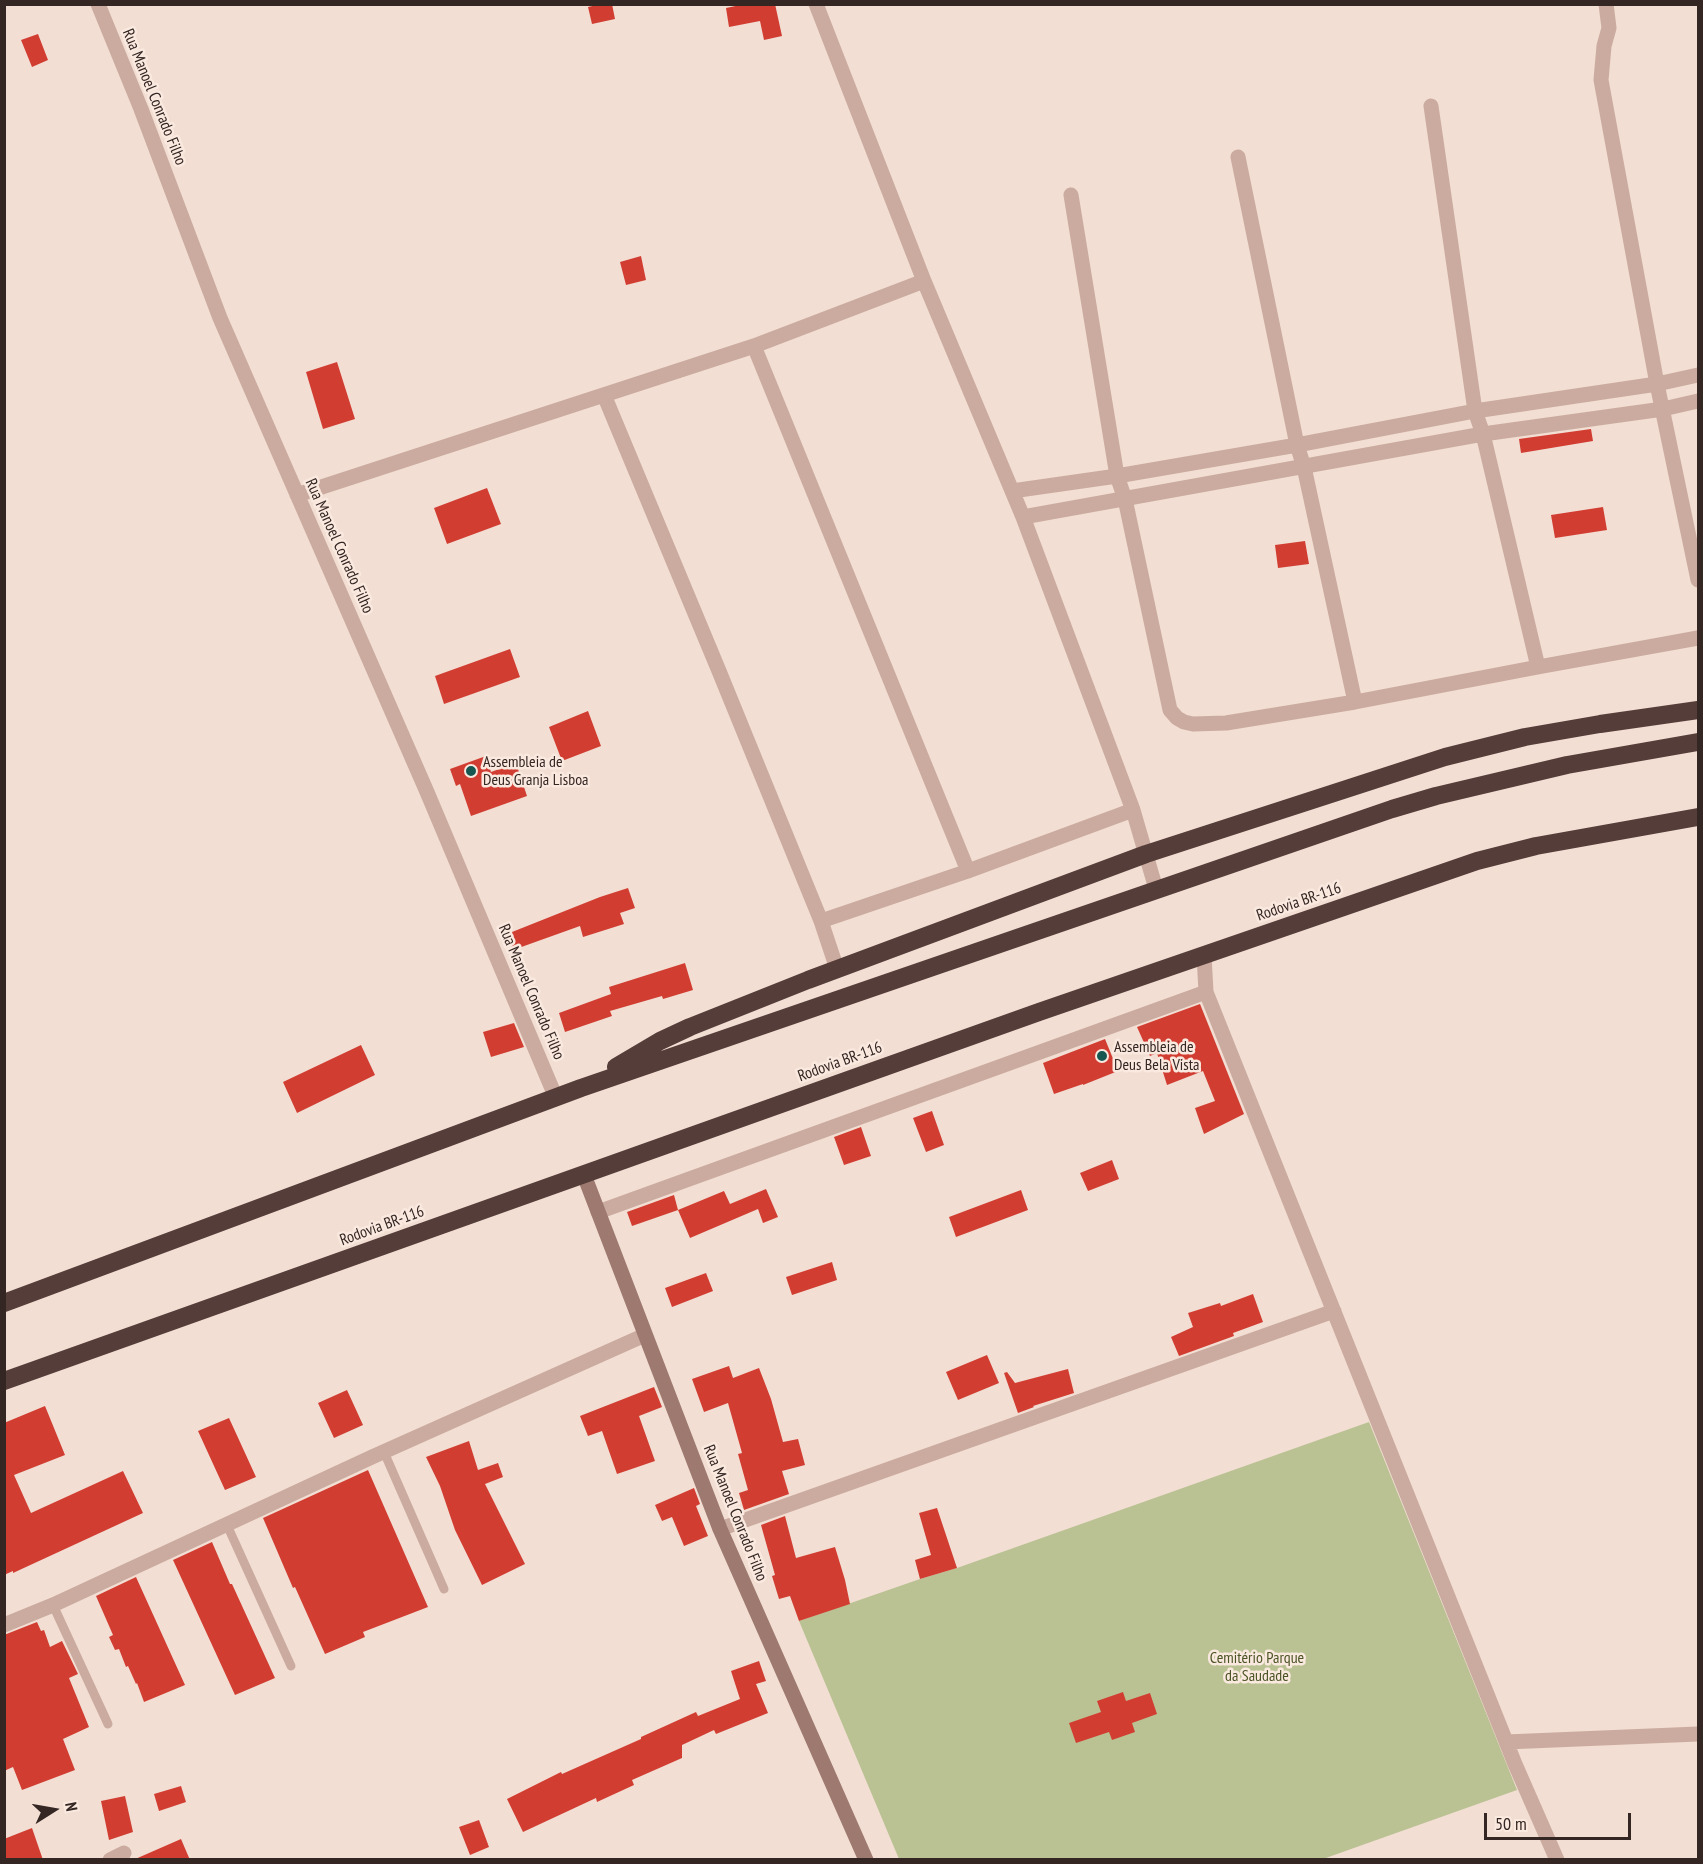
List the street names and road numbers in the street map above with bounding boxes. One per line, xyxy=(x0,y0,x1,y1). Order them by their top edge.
street label: Rua Manoel Conrado Filho xyxy=(118,26,190,168)
street label: Rua Manoel Conrado Filho xyxy=(301,476,377,616)
street label: Rodovia BR-116 xyxy=(1254,879,1344,925)
street label: Rua Manoel Conrado Filho xyxy=(494,921,568,1063)
street label: Rodovia BR-116 xyxy=(795,1038,885,1086)
street label: Rodovia BR-116 xyxy=(337,1202,427,1250)
street label: Rua Manoel Conrado Filho xyxy=(699,1442,771,1584)

